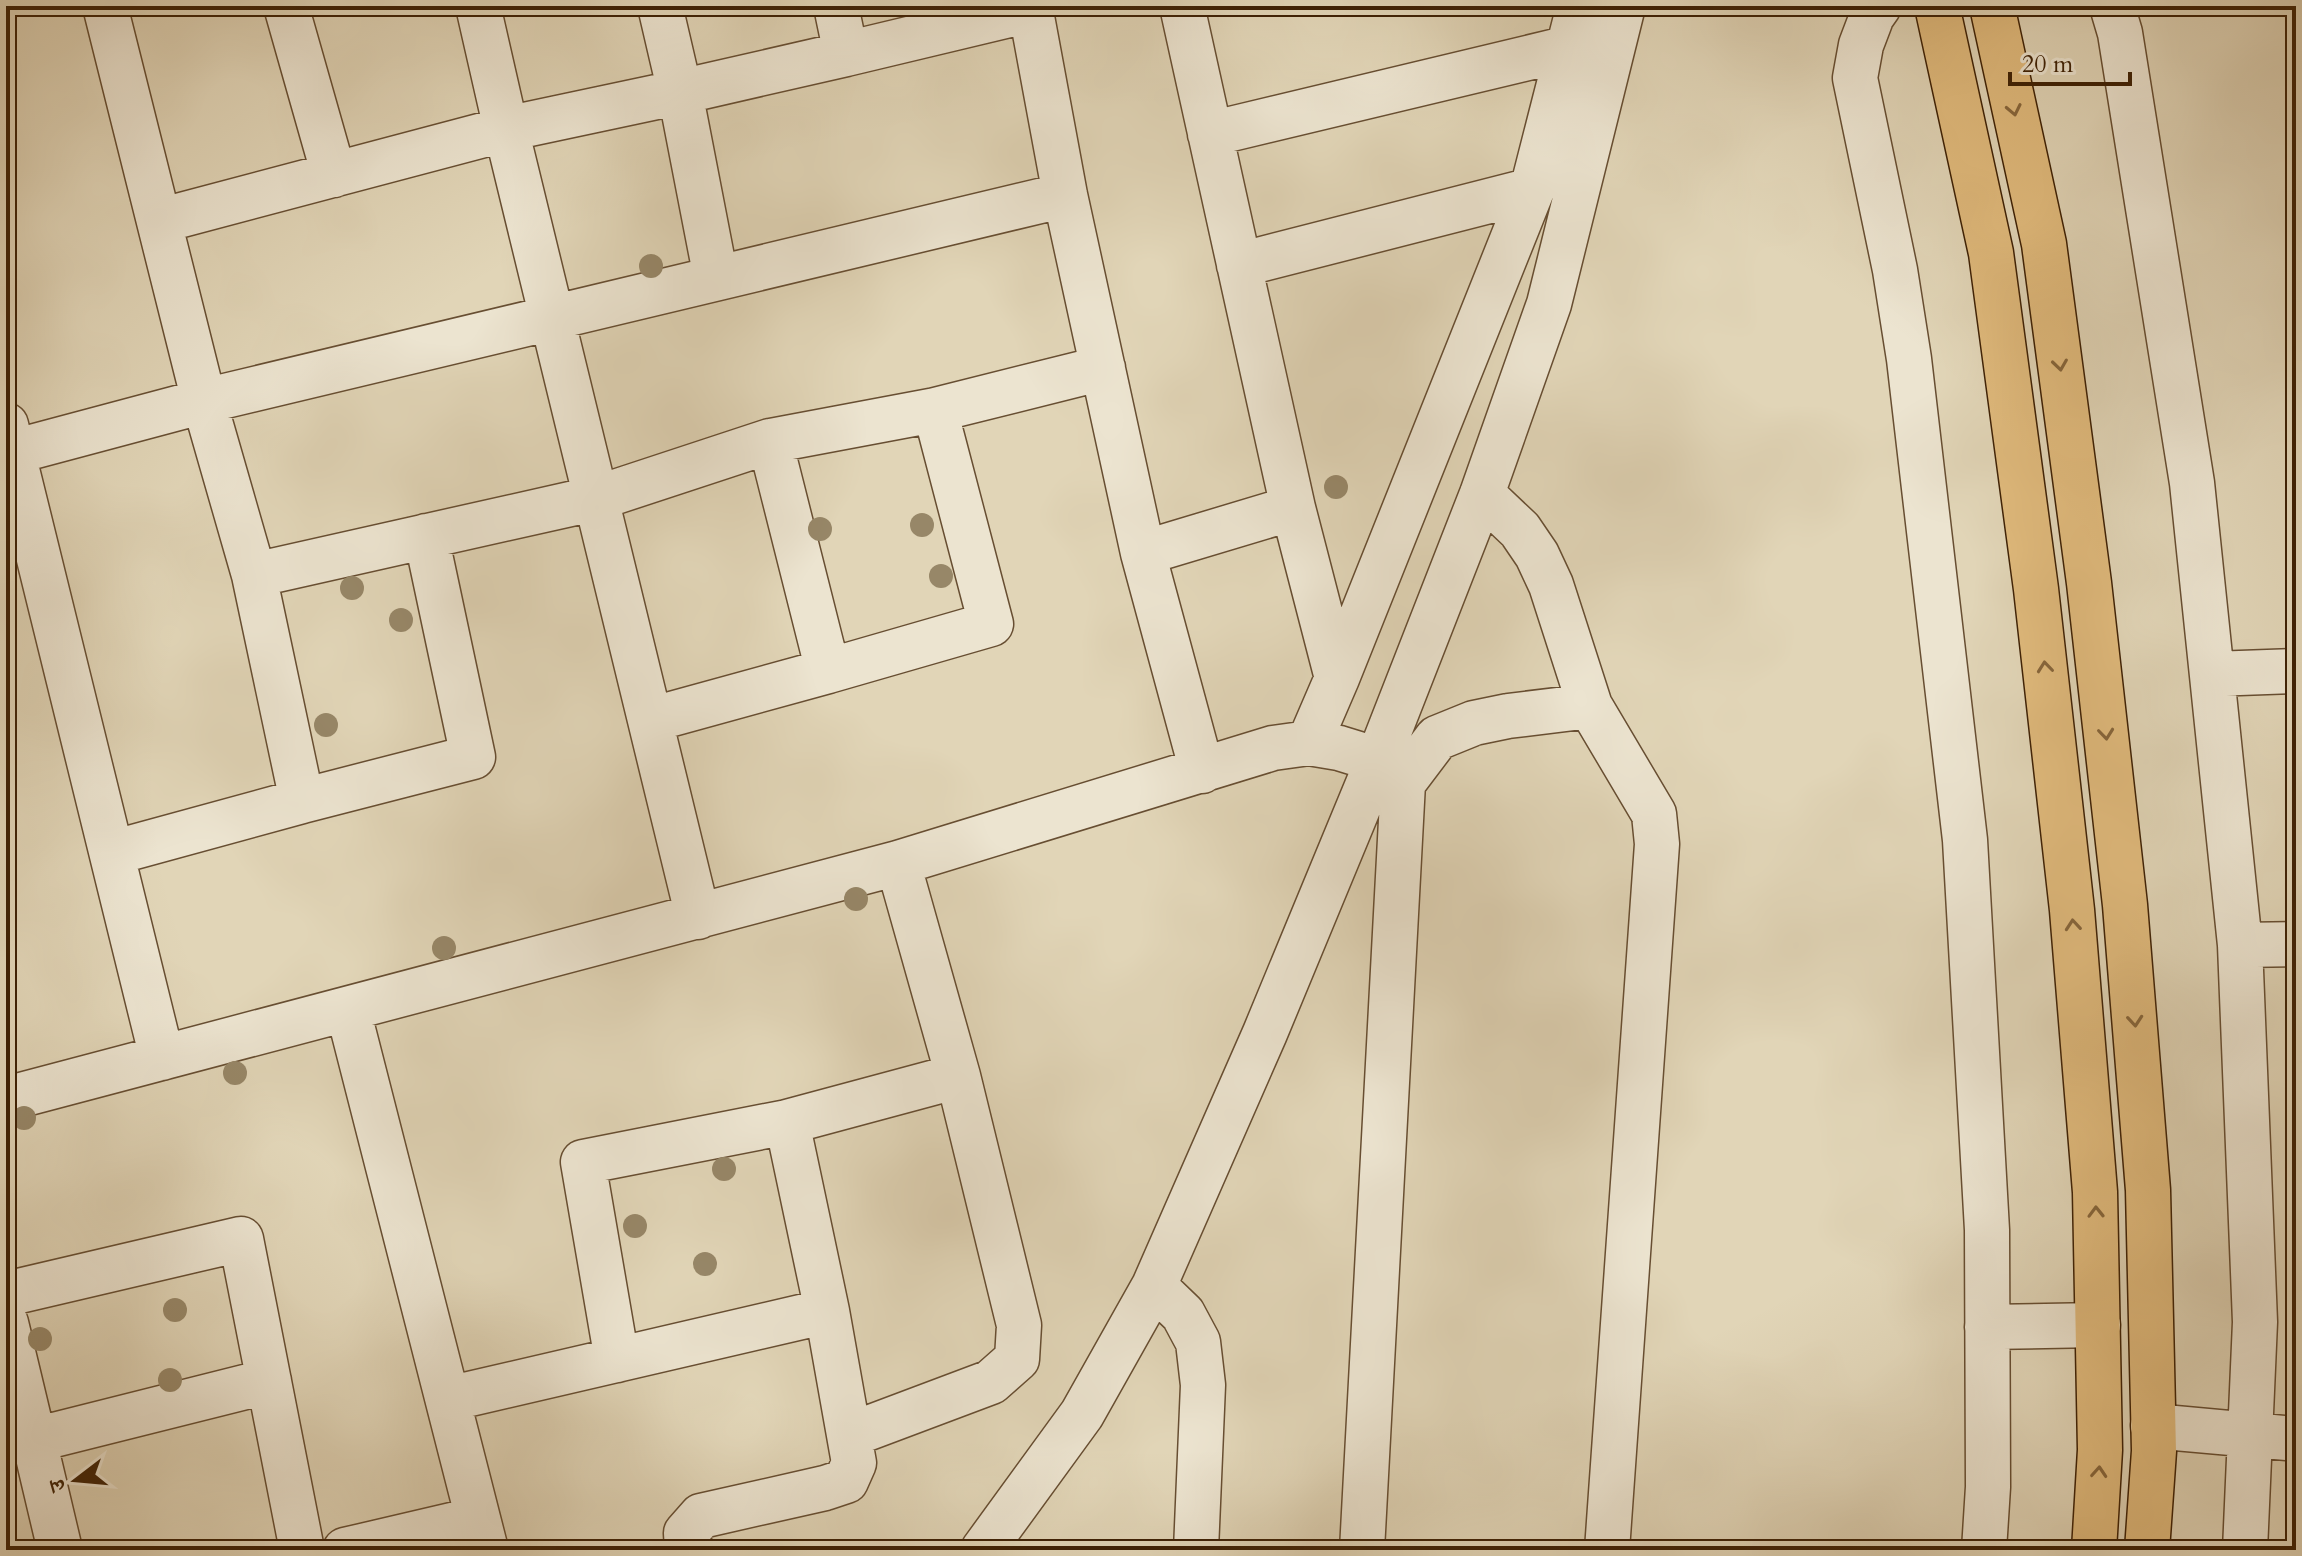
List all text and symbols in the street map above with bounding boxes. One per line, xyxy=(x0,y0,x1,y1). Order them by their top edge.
scale bar xyxy=(2010,36,2130,86)
text: 20 m xyxy=(2022,48,2074,81)
one-way arrow xyxy=(2005,102,2022,116)
one-way arrow xyxy=(2051,359,2068,372)
one-way arrow xyxy=(2036,660,2053,673)
one-way arrow xyxy=(2097,728,2114,741)
one-way arrow xyxy=(2065,918,2082,931)
one-way arrow xyxy=(2126,1015,2143,1028)
one-way arrow xyxy=(2087,1205,2104,1218)
north arrow xyxy=(36,1440,116,1520)
one-way arrow xyxy=(2090,1465,2107,1478)
text: उ xyxy=(41,1474,74,1497)

